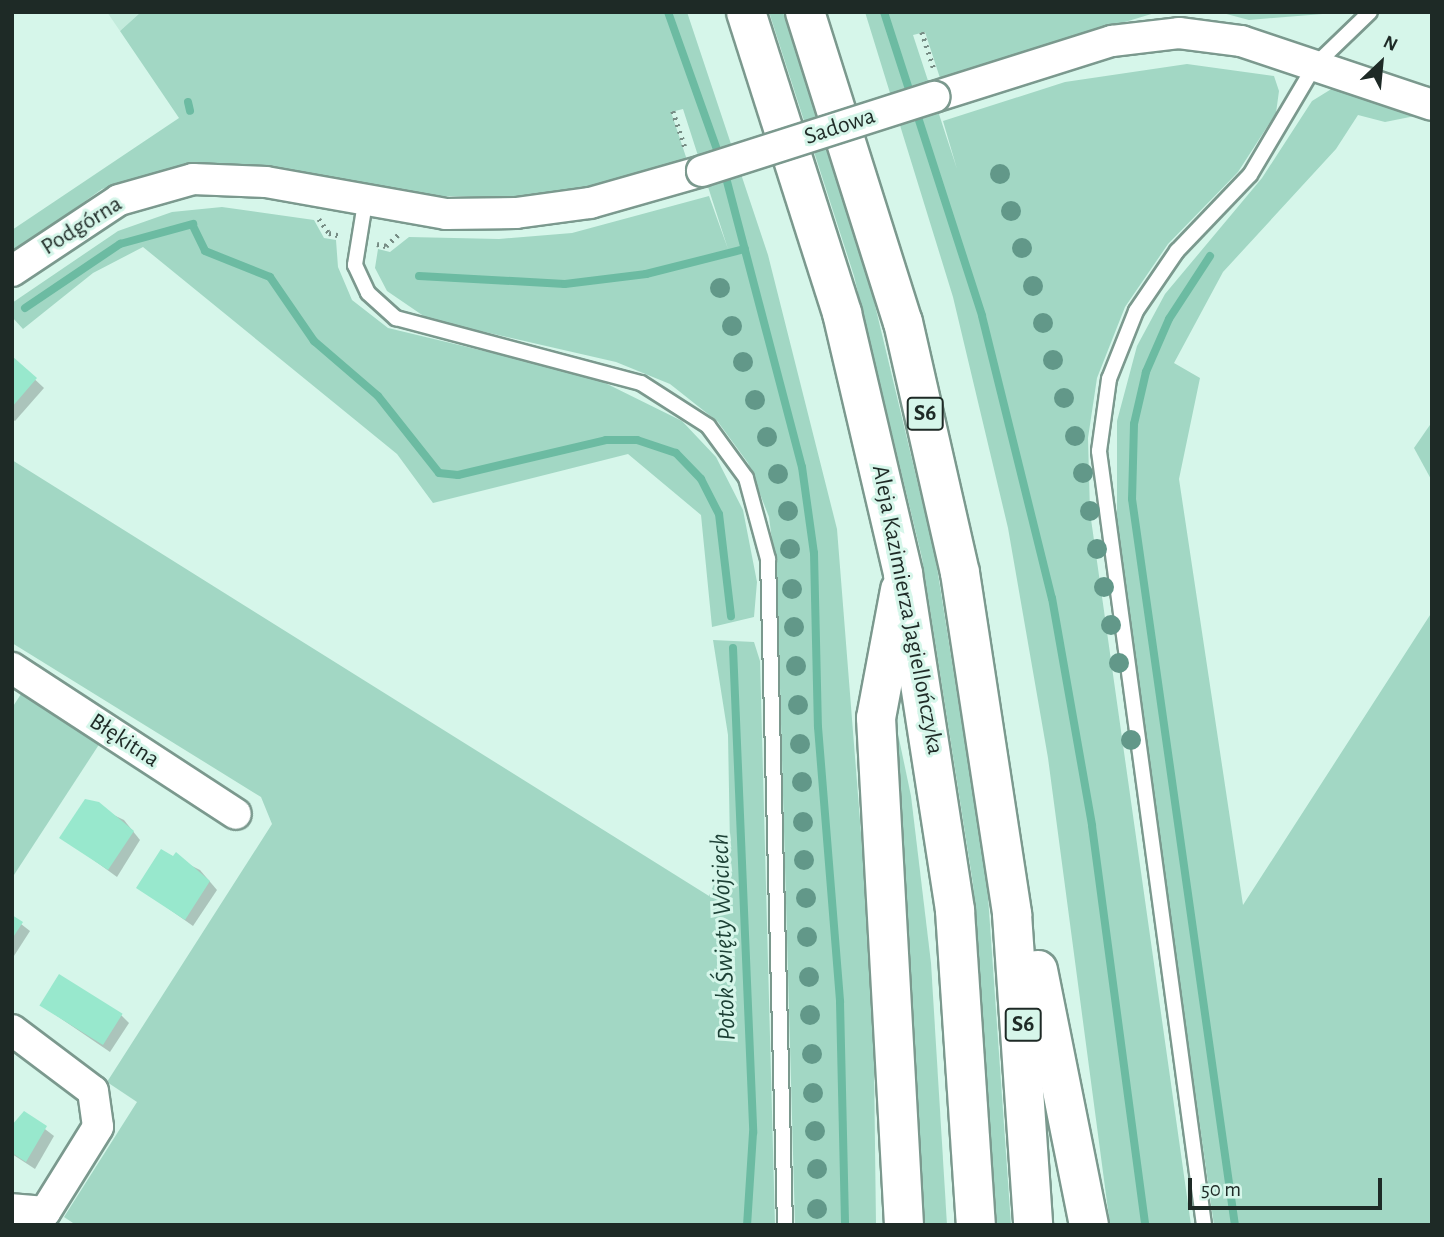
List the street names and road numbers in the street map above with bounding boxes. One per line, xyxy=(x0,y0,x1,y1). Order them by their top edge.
street label: Sadowa xyxy=(801,102,879,152)
street label: Podgórna xyxy=(36,190,128,262)
road number: S6 xyxy=(906,394,944,434)
street label: Aleja Kazimierza Jagiellończyka xyxy=(865,463,949,757)
street label: Błękitna xyxy=(83,708,165,774)
road number: S6 xyxy=(1004,1006,1042,1044)

